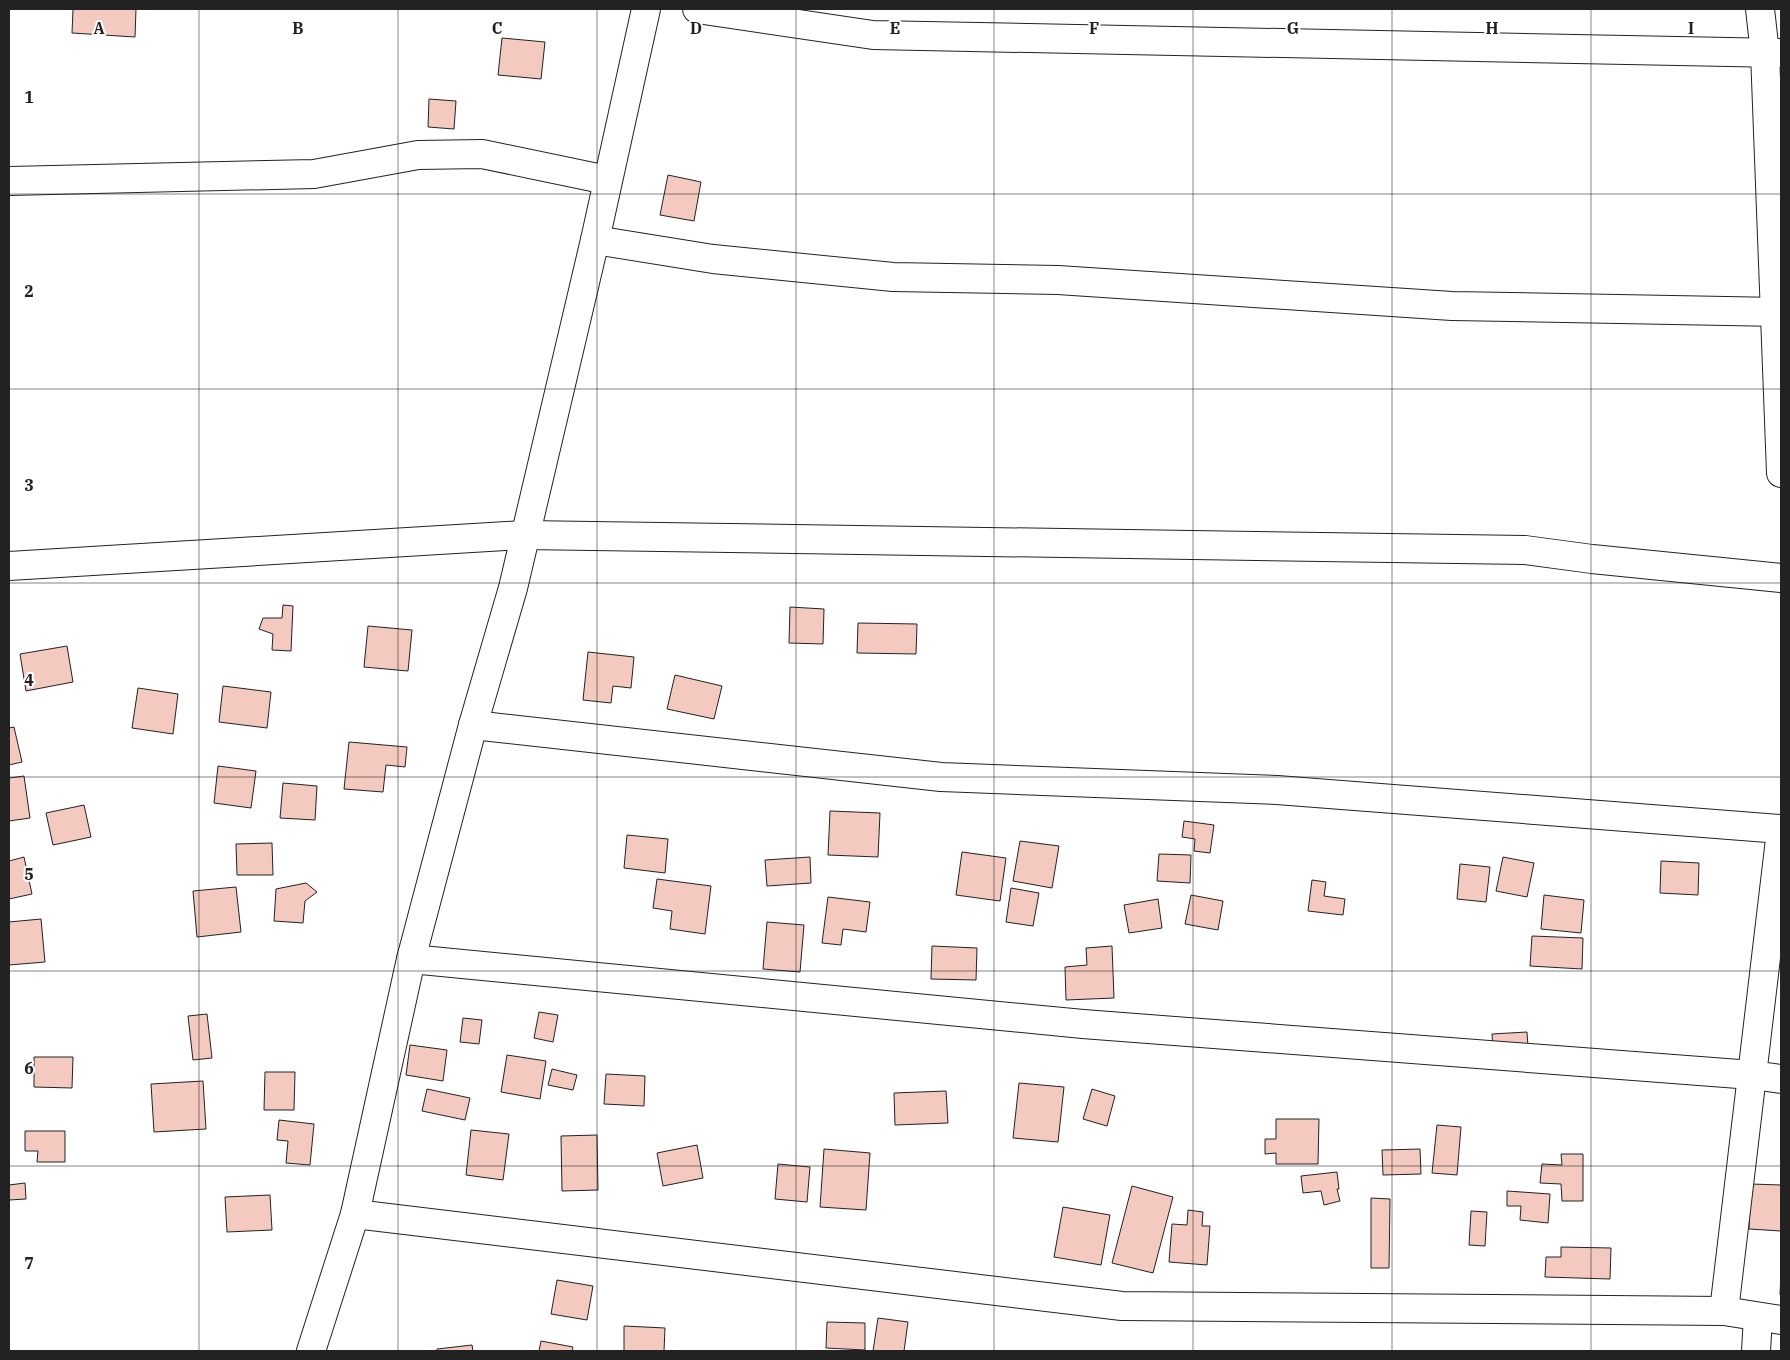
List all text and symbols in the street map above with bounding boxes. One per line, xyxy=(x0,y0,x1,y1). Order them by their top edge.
text: A xyxy=(93,18,105,38)
text: B xyxy=(292,18,304,38)
text: C xyxy=(492,18,502,38)
text: D xyxy=(690,18,702,38)
text: E xyxy=(890,18,900,38)
text: F xyxy=(1089,18,1099,38)
text: G xyxy=(1287,18,1299,38)
text: H xyxy=(1486,18,1499,38)
text: I xyxy=(1688,18,1694,38)
text: 1 xyxy=(24,87,34,107)
text: 2 xyxy=(24,281,34,301)
text: 3 xyxy=(24,475,34,495)
text: 4 xyxy=(24,670,34,690)
text: 5 xyxy=(24,864,34,884)
text: 6 xyxy=(24,1058,34,1078)
text: 7 xyxy=(24,1253,34,1273)

